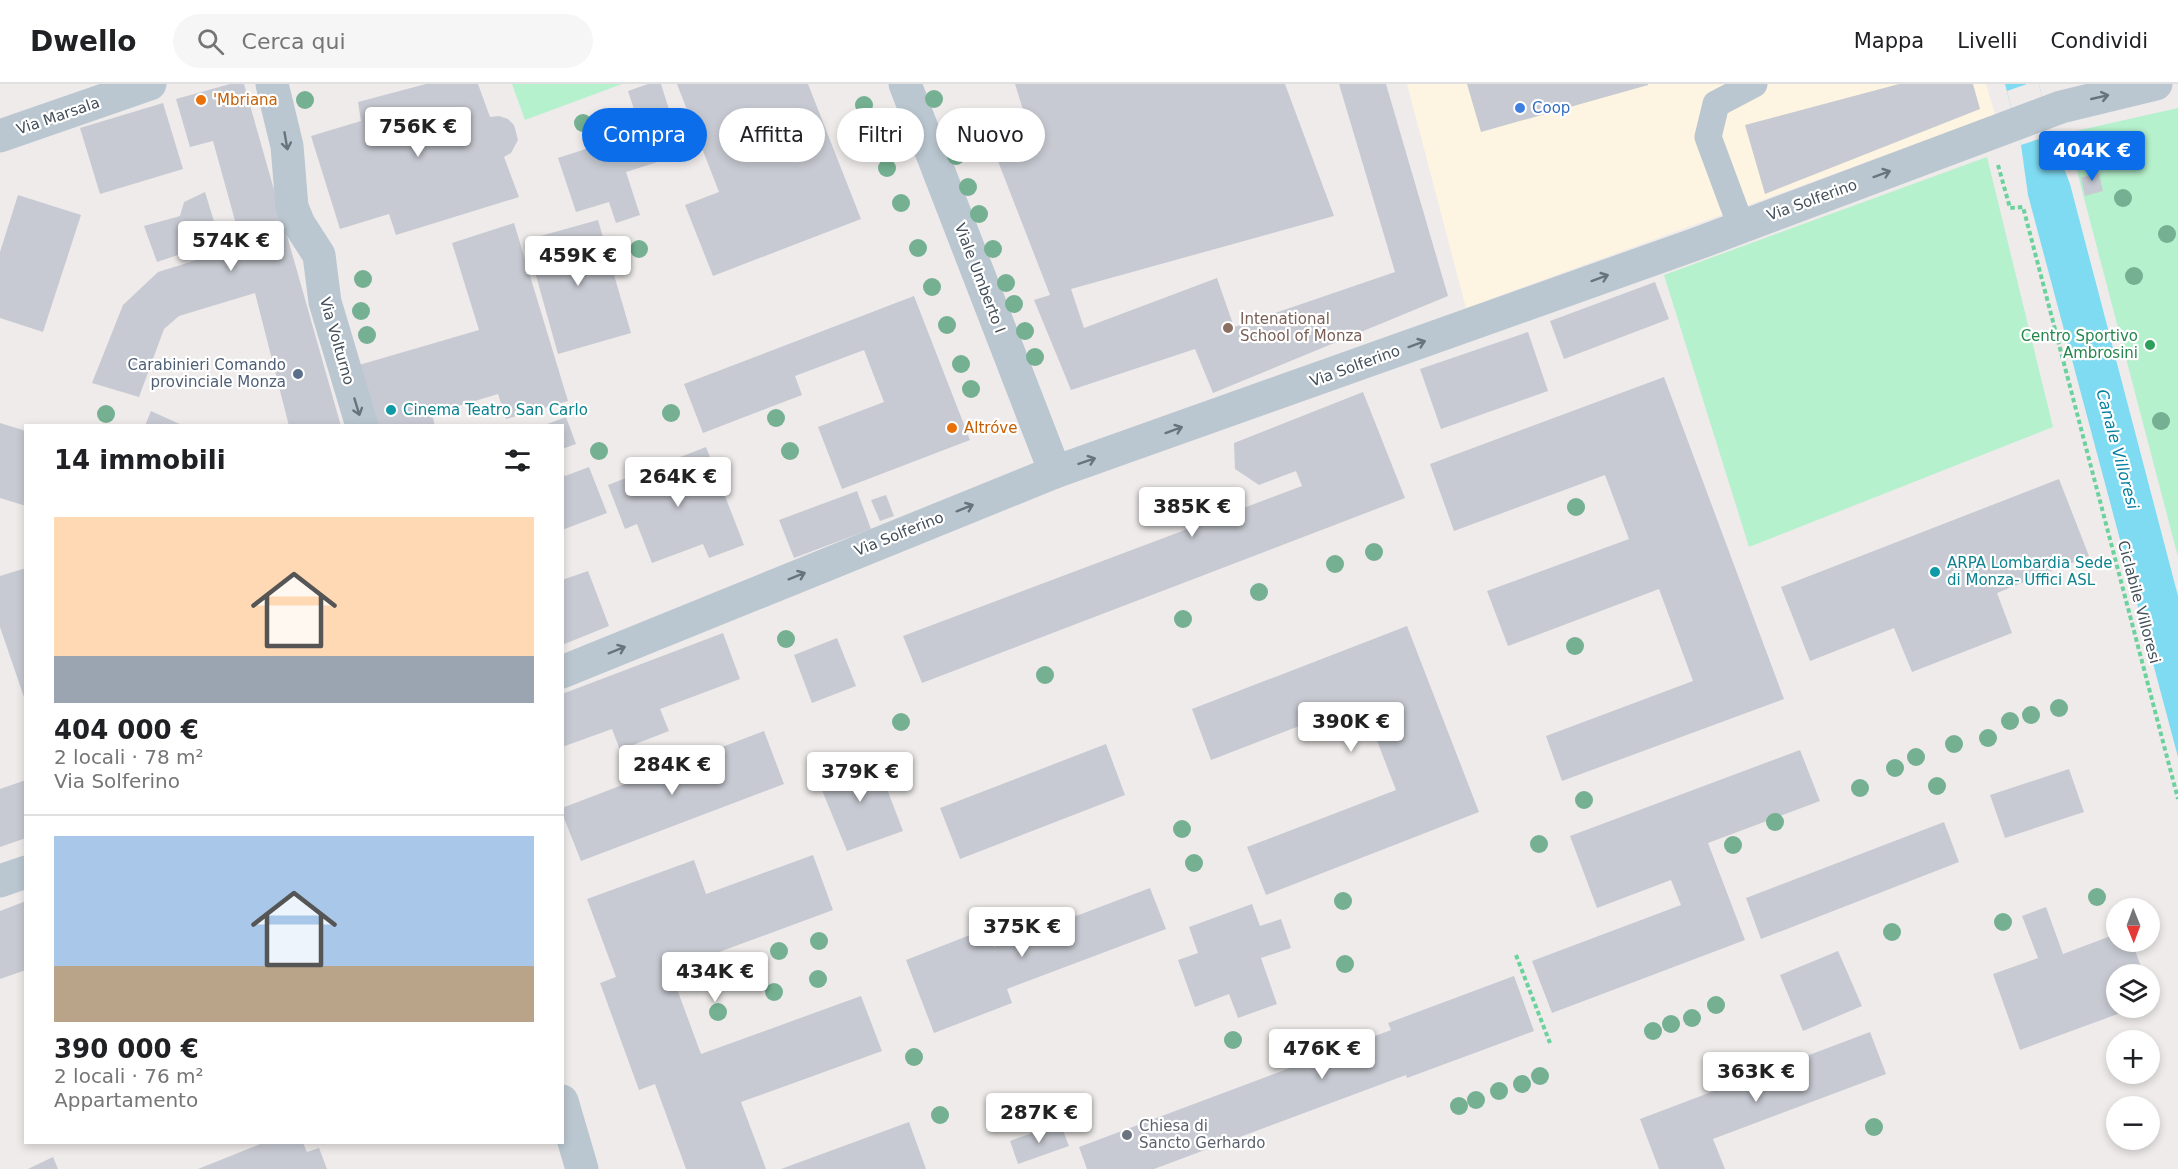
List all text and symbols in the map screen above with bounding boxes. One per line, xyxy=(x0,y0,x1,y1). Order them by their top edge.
search box xyxy=(173,14,593,68)
text: Dwello xyxy=(30,25,137,58)
icon: search xyxy=(194,25,227,58)
text: Cerca qui xyxy=(242,29,346,54)
text: Mappa xyxy=(1854,29,1924,53)
text: Livelli xyxy=(1957,29,2018,53)
text: Condividi xyxy=(2051,29,2148,53)
place label: 'Mbriana xyxy=(213,91,278,109)
one-way arrow xyxy=(2091,91,2110,103)
street label: Via Marsala xyxy=(14,93,102,139)
marker: 'Mbriana xyxy=(194,93,208,107)
place label: Coop xyxy=(1532,99,1570,117)
marker: Coop xyxy=(1513,101,1527,115)
pin: 756K € xyxy=(369,107,467,158)
chip: Compra xyxy=(582,108,707,162)
chip: Affitta xyxy=(719,108,825,162)
chip: Filtri xyxy=(837,108,924,162)
chip: Nuovo xyxy=(936,108,1045,162)
text: 756K € xyxy=(379,114,457,138)
one-way arrow xyxy=(281,130,292,150)
pin: 404K € xyxy=(2043,131,2141,182)
text: 404K € xyxy=(2053,138,2131,162)
one-way arrow xyxy=(1872,168,1890,179)
street label: Via Solferino xyxy=(1765,175,1859,225)
pin: 574K € xyxy=(182,221,280,272)
street label: Viale Umberto I xyxy=(951,221,1009,335)
text: 574K € xyxy=(192,228,270,252)
pin: 459K € xyxy=(529,236,627,287)
text: 459K € xyxy=(539,243,617,267)
one-way arrow xyxy=(1590,272,1609,283)
street label: Via Volturno xyxy=(316,295,358,387)
place label: Intenational School of Monza xyxy=(1240,310,1362,345)
marker: Intenational School of Monza xyxy=(1221,321,1235,335)
place label: Centro Sportivo Ambrosini xyxy=(2021,327,2138,362)
one-way arrow xyxy=(1407,337,1426,348)
marker: Centro Sportivo Ambrosini xyxy=(2143,338,2157,352)
street label: Via Solferino xyxy=(1308,341,1402,391)
place label: Carabinieri Comando provinciale Monza xyxy=(128,356,286,391)
marker: Carabinieri Comando provinciale Monza xyxy=(291,367,305,381)
water label: Canale Villoresi xyxy=(2092,387,2143,512)
one-way arrow xyxy=(352,397,363,416)
place label: Cinema Teatro San Carlo xyxy=(403,401,588,419)
marker: Cinema Teatro San Carlo xyxy=(384,403,398,417)
place label: Altróve xyxy=(964,419,1017,437)
marker: Altróve xyxy=(945,421,959,435)
one-way arrow xyxy=(1164,424,1182,435)
icon: filters xyxy=(501,444,534,477)
text: 14 immobili xyxy=(54,445,226,475)
one-way arrow xyxy=(1077,454,1096,465)
pin: 264K € xyxy=(629,457,727,508)
text: 264K € xyxy=(639,464,717,488)
pin: 385K € xyxy=(1143,487,1241,538)
text: 385K € xyxy=(1153,494,1231,518)
one-way arrow xyxy=(955,502,974,513)
street label: Via Solferino xyxy=(852,508,946,560)
street label: Ciclabile Villoresi xyxy=(2114,538,2164,666)
place label: ARPA Lombardia Sede di Monza- Uffici ASL xyxy=(1947,554,2112,589)
icon: home xyxy=(240,556,348,664)
marker: ARPA Lombardia Sede di Monza- Uffici ASL xyxy=(1928,565,1942,579)
one-way arrow xyxy=(788,570,806,581)
one-way arrow xyxy=(607,643,625,654)
pin: 390K € xyxy=(1302,702,1400,753)
text: 390K € xyxy=(1312,709,1390,733)
text: 404 000 € xyxy=(54,715,199,745)
text: 2 locali · 78 m² xyxy=(54,745,204,769)
pin: 284K € xyxy=(623,745,721,796)
text: 284K € xyxy=(633,752,711,776)
pin: 379K € xyxy=(811,752,909,803)
text: 379K € xyxy=(821,759,899,783)
text: Via Solferino xyxy=(54,769,180,793)
icon: home xyxy=(240,875,348,983)
north arrow xyxy=(2106,898,2160,952)
map controls xyxy=(2106,898,2160,1150)
pin: 375K € xyxy=(973,907,1071,958)
text: 375K € xyxy=(983,914,1061,938)
pin: 434K € xyxy=(666,952,764,1003)
text: 434K € xyxy=(676,959,754,983)
button: layers xyxy=(2106,964,2160,1018)
pin: 476K € xyxy=(1273,1029,1371,1080)
button: + xyxy=(2106,1030,2160,1084)
text: 390 000 € xyxy=(54,1034,199,1064)
text: 476K € xyxy=(1283,1036,1361,1060)
pin: 363K € xyxy=(1707,1052,1805,1103)
text: 363K € xyxy=(1717,1059,1795,1083)
text: 2 locali · 76 m² xyxy=(54,1064,204,1088)
text: Appartamento xyxy=(54,1088,198,1112)
pin: 287K € xyxy=(990,1093,1088,1144)
button: − xyxy=(2106,1096,2160,1150)
text: 287K € xyxy=(1000,1100,1078,1124)
place label: Chiesa di Sancto Gerhardo xyxy=(1139,1117,1265,1152)
marker: Chiesa di Sancto Gerhardo xyxy=(1120,1128,1134,1142)

